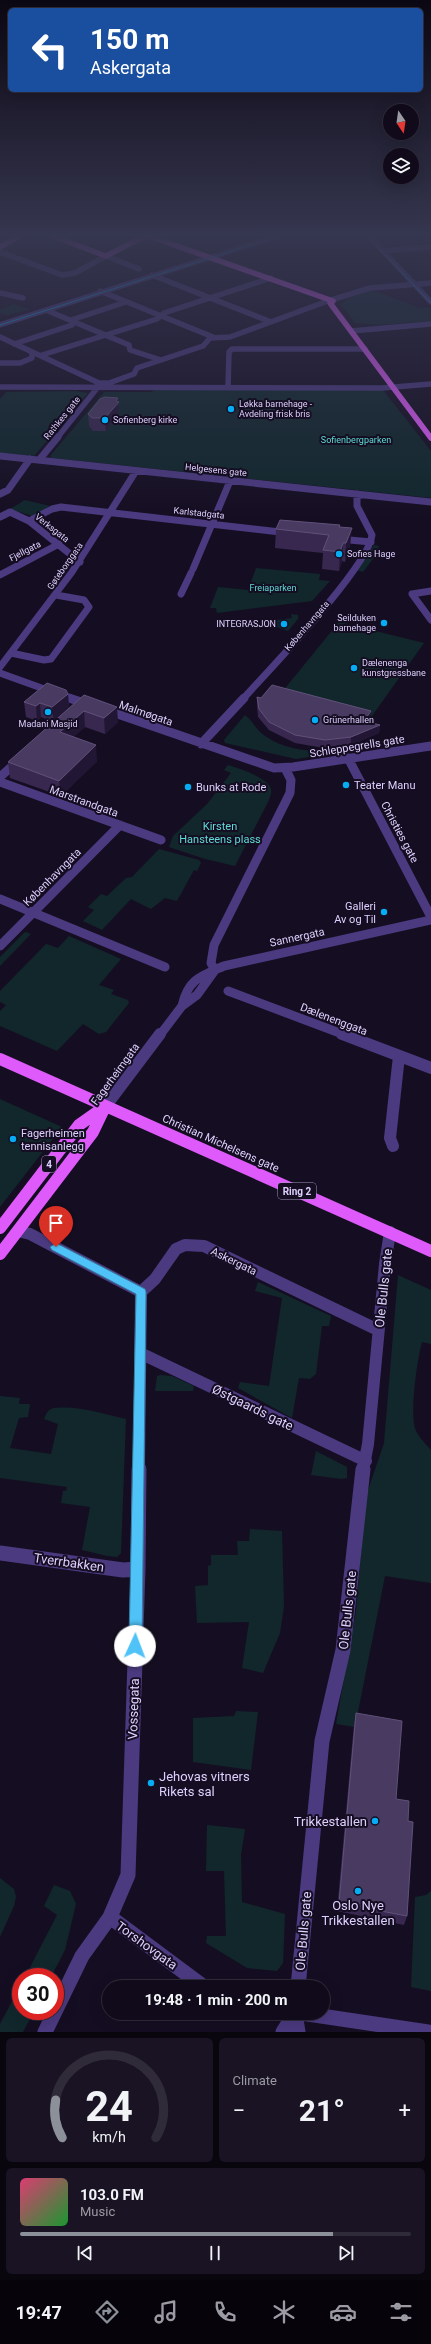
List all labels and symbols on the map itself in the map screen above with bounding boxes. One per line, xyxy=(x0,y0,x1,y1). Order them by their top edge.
north arrow xyxy=(383,104,419,140)
street label: Rathkes gate xyxy=(42,394,82,441)
place label: Løkka barnehage - Avdeling frisk bris xyxy=(239,399,313,419)
marker: Løkka barnehage - Avdeling frisk bris xyxy=(226,404,236,414)
marker: Sofienberg kirke xyxy=(100,415,110,425)
place label: Sofienberg kirke xyxy=(113,415,178,425)
park label: Sofienbergparken xyxy=(321,435,391,445)
street label: Helgesens gate xyxy=(185,462,248,478)
street label: Karlstadgata xyxy=(173,505,225,521)
street label: Verksgata xyxy=(33,512,71,544)
street label: Fjellgata xyxy=(8,539,43,563)
street label: Gøteborggata xyxy=(45,541,85,591)
marker: Sofies Hage xyxy=(334,549,344,559)
place label: Sofies Hage xyxy=(347,549,395,559)
park label: Freiaparken xyxy=(250,583,296,593)
street label: Københavngata xyxy=(283,599,331,653)
place label: Seilduken barnehage xyxy=(334,613,376,633)
marker: Seilduken barnehage xyxy=(379,618,389,628)
place label: INTEGRASJON xyxy=(216,619,276,629)
marker: INTEGRASJON xyxy=(279,619,289,629)
place label: Dælenenga kunstgressbane xyxy=(362,658,426,678)
marker: Dælenenga kunstgressbane xyxy=(349,663,359,673)
street label: Malmøgata xyxy=(117,698,174,729)
marker: Madani Masjid xyxy=(43,707,53,717)
marker: Grünerhallen xyxy=(310,715,320,725)
place label: Grünerhallen xyxy=(323,715,374,725)
place label: Madani Masjid xyxy=(19,719,77,729)
street label: Schleppegrells gate xyxy=(309,733,406,760)
place label: Teater Manu xyxy=(354,779,415,792)
marker: Teater Manu xyxy=(341,780,351,790)
place label: Bunks at Rode xyxy=(196,781,267,794)
marker: Bunks at Rode xyxy=(183,782,193,792)
street label: Marstrandgata xyxy=(48,783,120,820)
street label: Christies gate xyxy=(378,799,421,865)
park label: Kirsten Hansteens plass xyxy=(179,820,261,846)
street label: Københavngata xyxy=(21,846,84,909)
place label: Galleri Av og Til xyxy=(334,900,376,926)
marker: Galleri Av og Til xyxy=(379,907,389,917)
street label: Sannergata xyxy=(268,925,326,950)
street label: Dælenenggata xyxy=(298,1001,369,1038)
street label: Fagerheimgata xyxy=(89,1041,142,1108)
street label: Christian Michelsens gate xyxy=(160,1112,281,1175)
place label: Fagerheimen tennisanlegg xyxy=(21,1127,85,1153)
marker: Fagerheimen tennisanlegg xyxy=(8,1134,18,1144)
road number: 4 xyxy=(42,1156,56,1172)
road number: Ring 2 xyxy=(278,1183,316,1199)
pin xyxy=(39,1206,73,1247)
street label: Askergata xyxy=(209,1245,259,1278)
street label: Ole Bulls gate xyxy=(372,1248,395,1328)
street label: Østgaards gate xyxy=(210,1381,296,1434)
street label: Tverrbakken xyxy=(33,1550,105,1575)
street label: Ole Bulls gate xyxy=(336,1570,359,1650)
position arrow xyxy=(114,1625,156,1667)
street label: Vossegata xyxy=(125,1678,142,1740)
place label: Jehovas vitners Rikets sal xyxy=(159,1769,250,1799)
marker: Jehovas vitners Rikets sal xyxy=(146,1778,156,1788)
place label: Trikkestallen xyxy=(294,1814,367,1829)
marker: Trikkestallen xyxy=(370,1816,380,1826)
marker: Oslo Nye Trikkestallen xyxy=(353,1886,363,1896)
street label: Ole Bulls gate xyxy=(293,1891,314,1971)
place label: Oslo Nye Trikkestallen xyxy=(321,1898,395,1928)
street label: Torshovgata xyxy=(113,1918,180,1973)
speed limit sign: 30 xyxy=(12,1968,64,2020)

